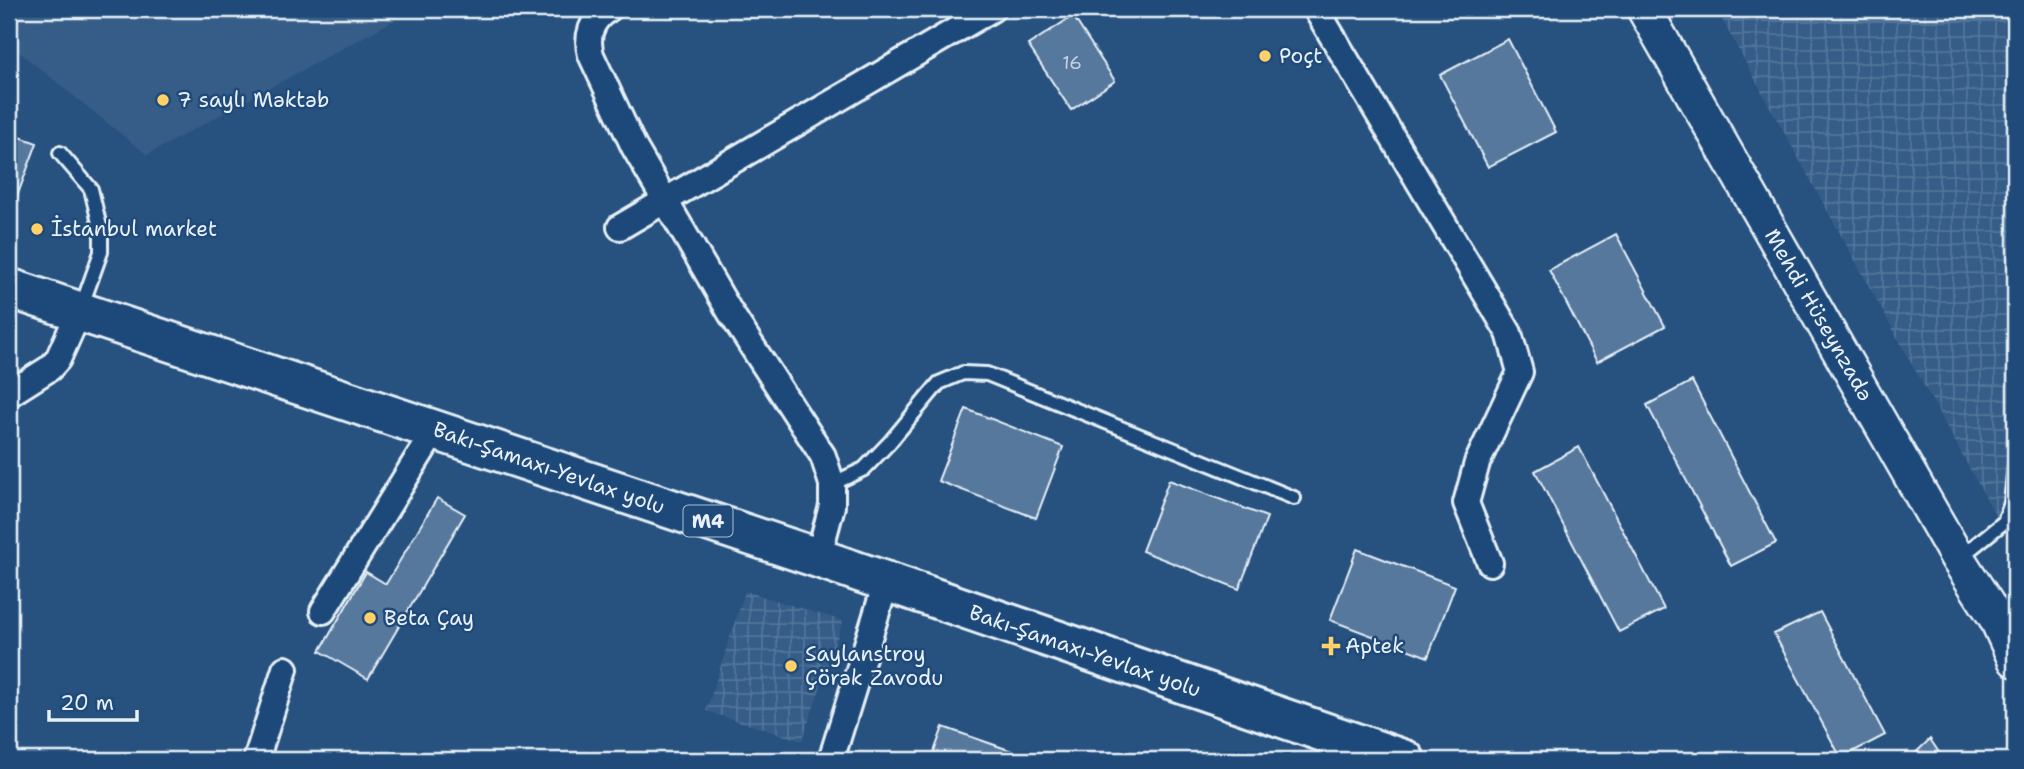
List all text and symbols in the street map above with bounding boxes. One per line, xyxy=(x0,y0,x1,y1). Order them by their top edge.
place label: Poçt xyxy=(1279,42,1322,70)
marker: Poçt xyxy=(1257,48,1273,64)
house number: 16 xyxy=(1062,51,1082,75)
place label: 7 saylı Məktəb xyxy=(177,86,329,114)
marker: 7 saylı Məktəb xyxy=(155,92,171,108)
place label: İstanbul market xyxy=(51,215,217,243)
marker: İstanbul market xyxy=(29,221,45,237)
street label: Mehdi Hüseynzadə xyxy=(1758,224,1880,406)
street label: Bakı-Şamaxı-Yevlax yolu xyxy=(429,415,669,521)
road number: M4 xyxy=(684,506,732,536)
street label: Bakı-Şamaxı-Yevlax yolu xyxy=(965,598,1205,704)
place label: Beta Çay xyxy=(384,604,474,632)
marker: Beta Çay xyxy=(362,610,378,626)
place label: Aptek xyxy=(1345,632,1404,660)
marker: Aptek xyxy=(1323,638,1339,654)
place label: Saylanstroy Çörək Zavodu xyxy=(805,640,943,692)
marker: Saylanstroy Çörək Zavodu xyxy=(783,658,799,674)
scale bar xyxy=(49,678,136,722)
text: 20 m xyxy=(60,689,114,717)

